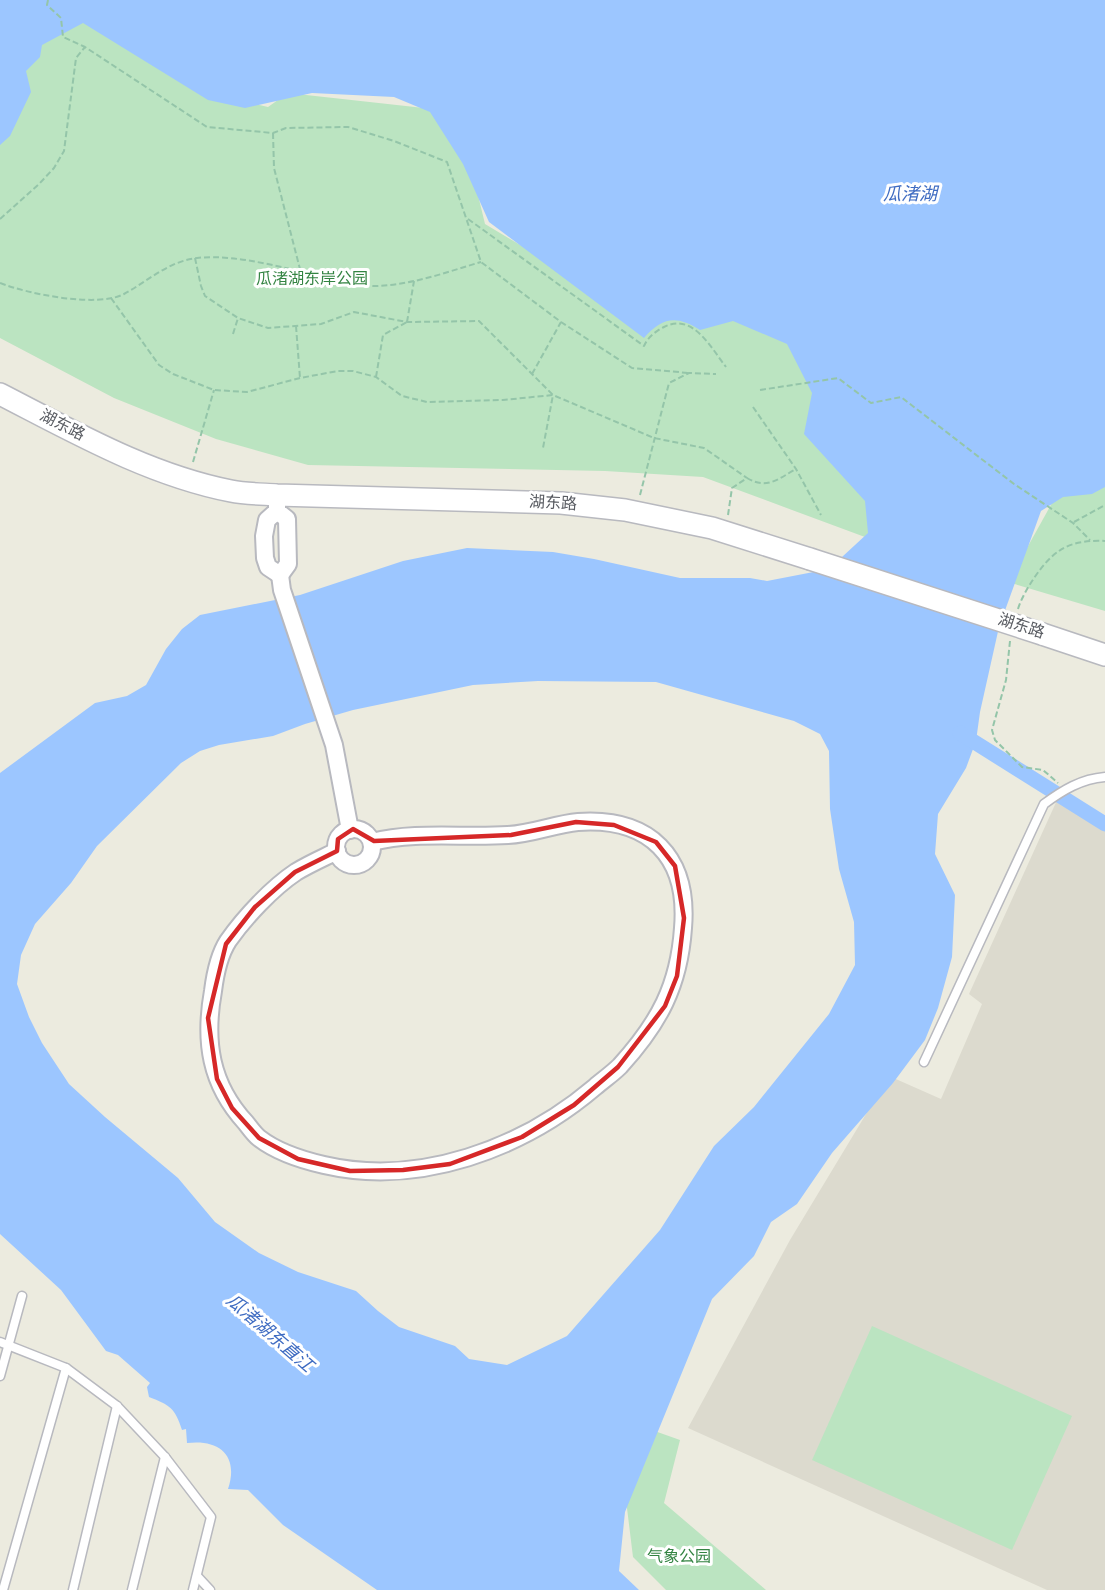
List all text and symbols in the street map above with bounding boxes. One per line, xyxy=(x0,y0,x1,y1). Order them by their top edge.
water label: 瓜渚湖 xyxy=(883,184,940,207)
park label: 瓜渚湖东岸公园 xyxy=(256,270,368,290)
street label: 湖东路 xyxy=(36,406,88,446)
street label: 湖东路 xyxy=(529,493,577,515)
street label: 湖东路 xyxy=(995,610,1047,644)
water label: 瓜渚湖东直江 xyxy=(221,1290,319,1379)
park label: 气象公园 xyxy=(647,1547,711,1568)

